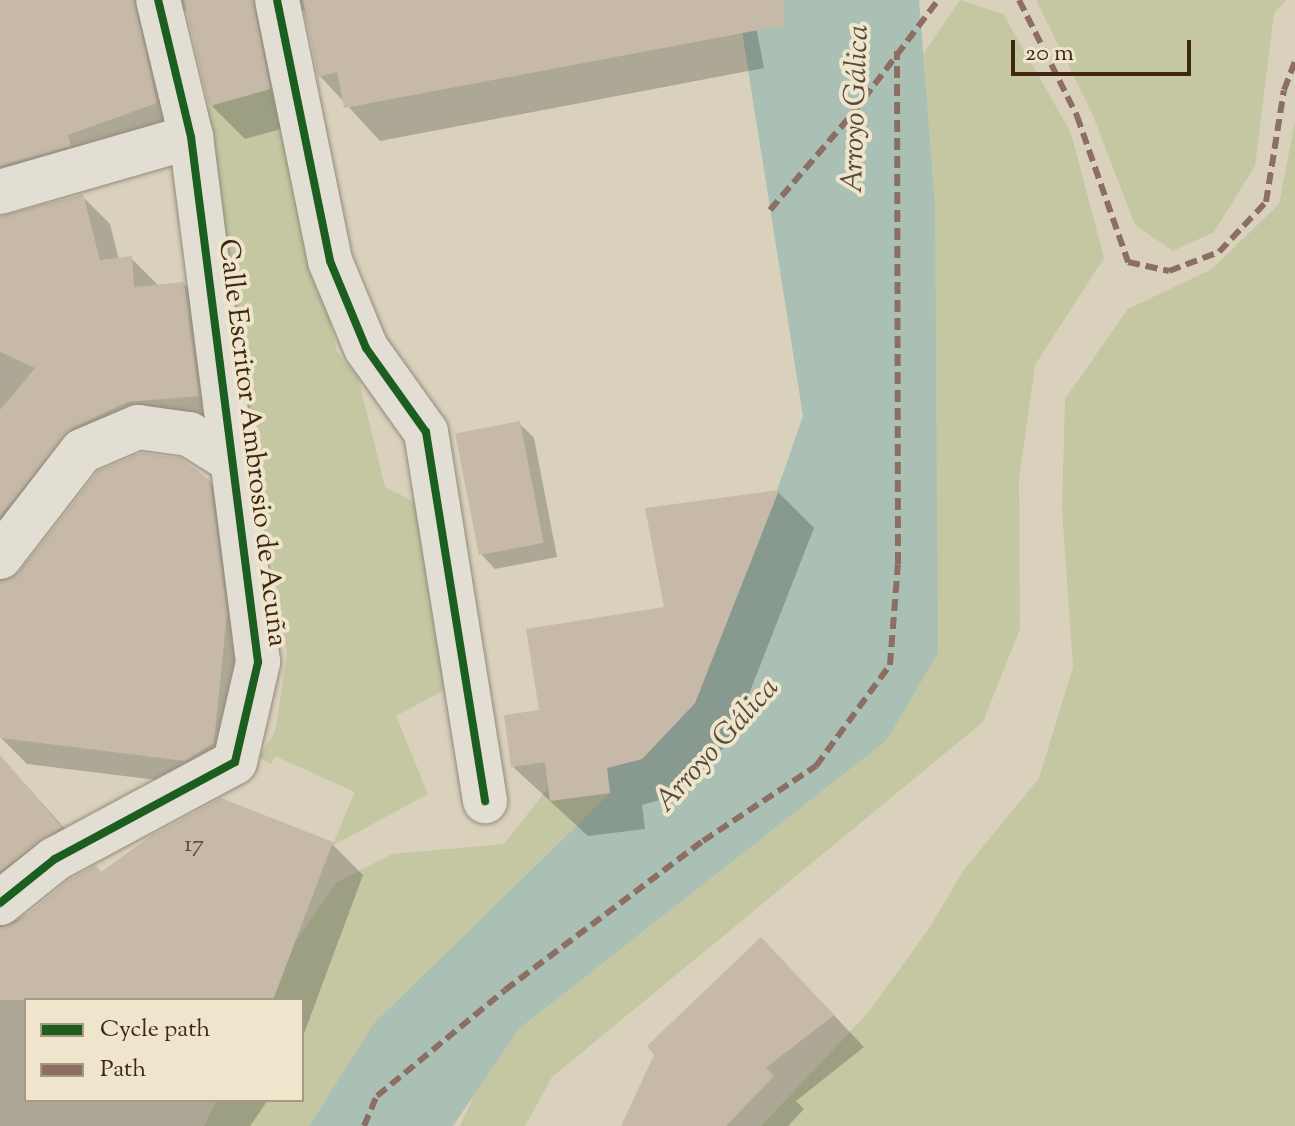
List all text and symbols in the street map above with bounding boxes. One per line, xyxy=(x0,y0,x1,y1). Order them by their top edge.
water label: Arroyo Gálica xyxy=(836,24,878,194)
scale bar xyxy=(1015,24,1195,74)
text: 20 m xyxy=(1025,37,1074,71)
street label: Calle Escritor Ambrosio de Acuña xyxy=(210,237,294,649)
water label: Arroyo Gálica xyxy=(648,671,788,821)
house number: 17 xyxy=(184,832,204,860)
legend xyxy=(24,998,304,1102)
text: Cycle path xyxy=(100,1013,210,1047)
text: Path xyxy=(100,1053,146,1087)

